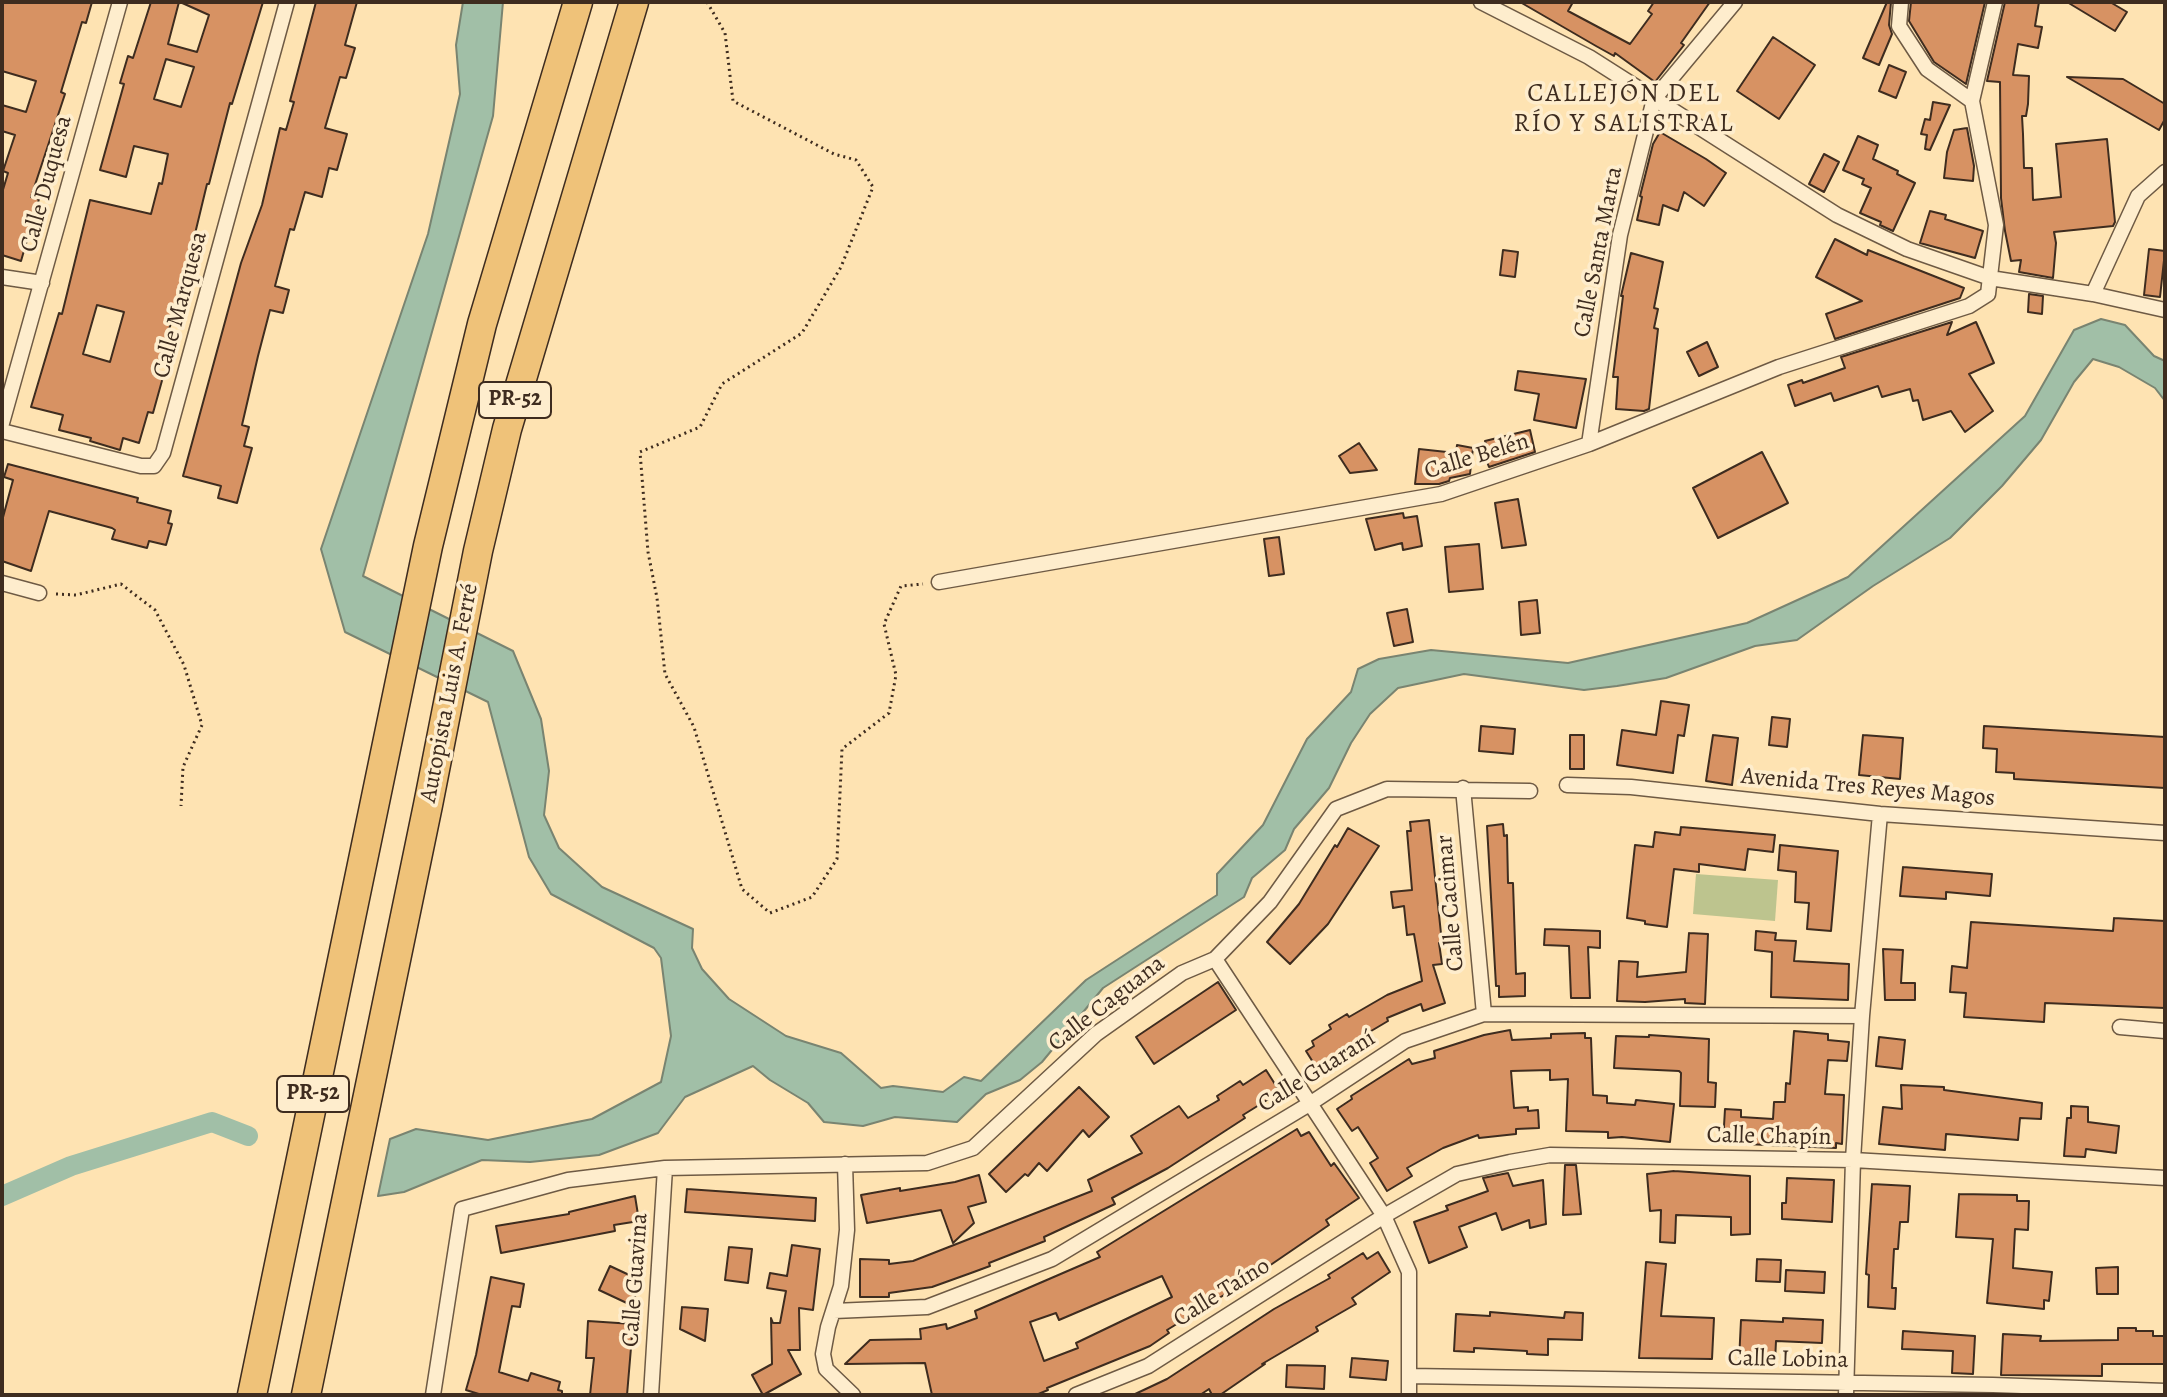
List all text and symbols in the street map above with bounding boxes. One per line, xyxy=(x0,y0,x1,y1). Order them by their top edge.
district label: CALLEJÓN DEL RÍO Y SALISTRAL xyxy=(1514,79,1734,140)
street label: Calle Duquesa xyxy=(15,113,79,255)
street label: Calle Santa Marta xyxy=(1568,164,1630,340)
street label: Calle Marquesa xyxy=(148,229,214,381)
road number: PR-52 xyxy=(479,382,551,418)
street label: Calle Belén xyxy=(1421,427,1533,487)
street label: Autopista Luis A. Ferré xyxy=(415,581,485,805)
street label: Avenida Tres Reyes Magos xyxy=(1740,763,1996,813)
street label: Calle Cacimar xyxy=(1431,834,1471,972)
street label: Calle Caguana xyxy=(1043,950,1171,1058)
street label: Calle Guaraní xyxy=(1253,1025,1381,1119)
road number: PR-52 xyxy=(277,1076,349,1112)
street label: Calle Chapín xyxy=(1706,1122,1832,1152)
street label: Calle Guavina xyxy=(617,1212,655,1348)
street label: Calle Taíno xyxy=(1168,1252,1276,1334)
street label: Calle Lobina xyxy=(1727,1345,1849,1375)

